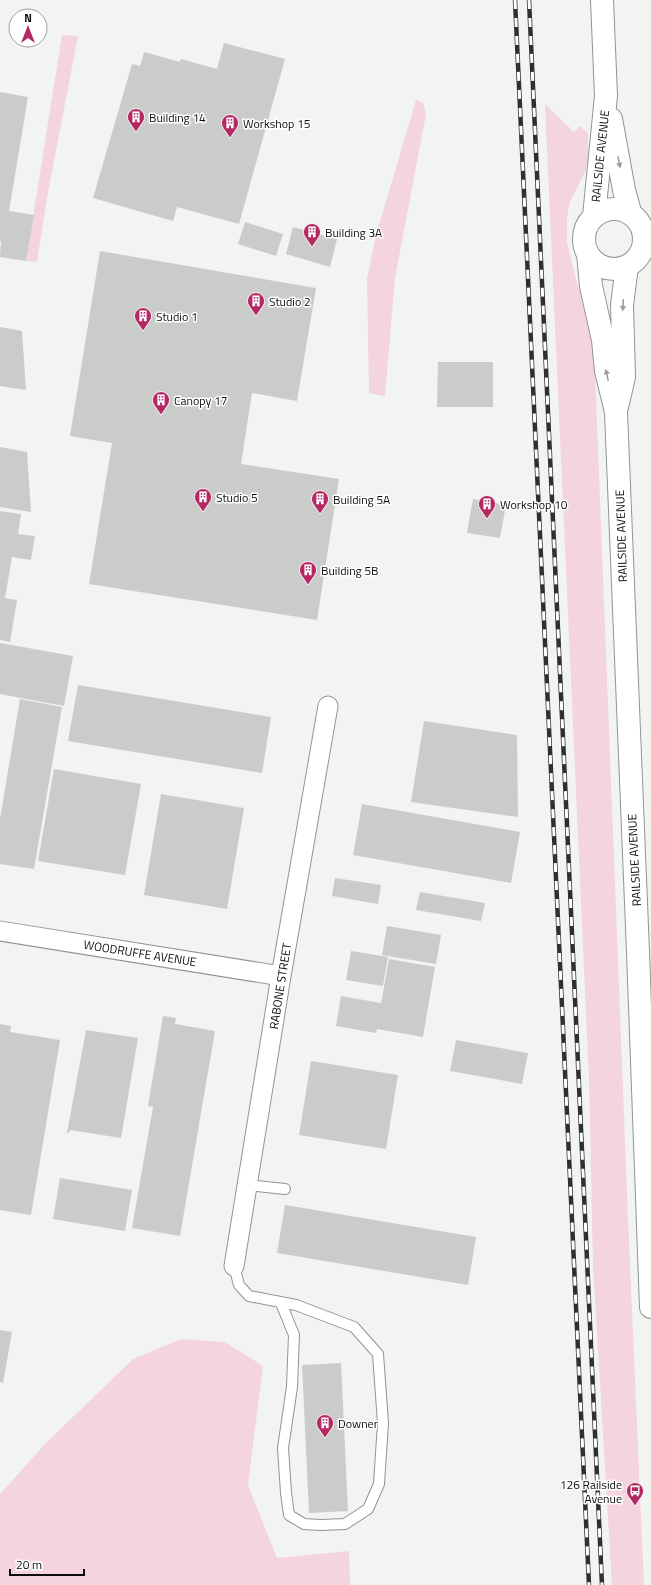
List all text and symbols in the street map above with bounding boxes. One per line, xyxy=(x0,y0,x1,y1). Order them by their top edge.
north arrow xyxy=(8,8,48,48)
text: N xyxy=(24,10,32,26)
building icon: Building 14 xyxy=(126,107,146,132)
place label: Building 14 xyxy=(149,108,206,127)
street label: RAILSIDE AVENUE xyxy=(586,109,614,203)
building icon: Workshop 15 xyxy=(220,113,240,138)
place label: Workshop 15 xyxy=(243,114,311,133)
one-way arrow xyxy=(616,155,622,168)
building icon: Building 3A xyxy=(302,222,322,247)
place label: Building 3A xyxy=(325,223,382,242)
building icon: Studio 2 xyxy=(246,291,266,316)
place label: Studio 2 xyxy=(269,292,311,311)
one-way arrow xyxy=(619,299,626,311)
building icon: Studio 1 xyxy=(133,306,153,331)
place label: Studio 1 xyxy=(156,307,198,326)
one-way arrow xyxy=(603,368,609,381)
building icon: Canopy 17 xyxy=(151,390,171,415)
place label: Canopy 17 xyxy=(174,391,227,410)
building icon: Studio 5 xyxy=(193,487,213,512)
place label: Studio 5 xyxy=(216,488,258,507)
building icon: Building 5A xyxy=(310,489,330,514)
street label: RAILSIDE AVENUE xyxy=(610,489,632,583)
place label: Building 5A xyxy=(333,490,390,509)
building icon: Workshop 10 xyxy=(477,494,497,519)
place label: Workshop 10 xyxy=(500,495,568,514)
building icon: Building 5B xyxy=(298,560,318,585)
place label: Building 5B xyxy=(321,561,379,580)
street label: RAILSIDE AVENUE xyxy=(622,813,646,907)
street label: WOODRUFFE AVENUE xyxy=(82,935,198,971)
street label: RABONE STREET xyxy=(264,941,296,1030)
building icon: Downer xyxy=(315,1413,335,1438)
place label: Downer xyxy=(338,1414,378,1433)
place label: 126 Railside Avenue xyxy=(560,1475,622,1508)
bus stop icon: 126 Railside Avenue xyxy=(625,1481,645,1506)
scale bar xyxy=(10,1551,84,1577)
text: 20 m xyxy=(16,1555,42,1574)

